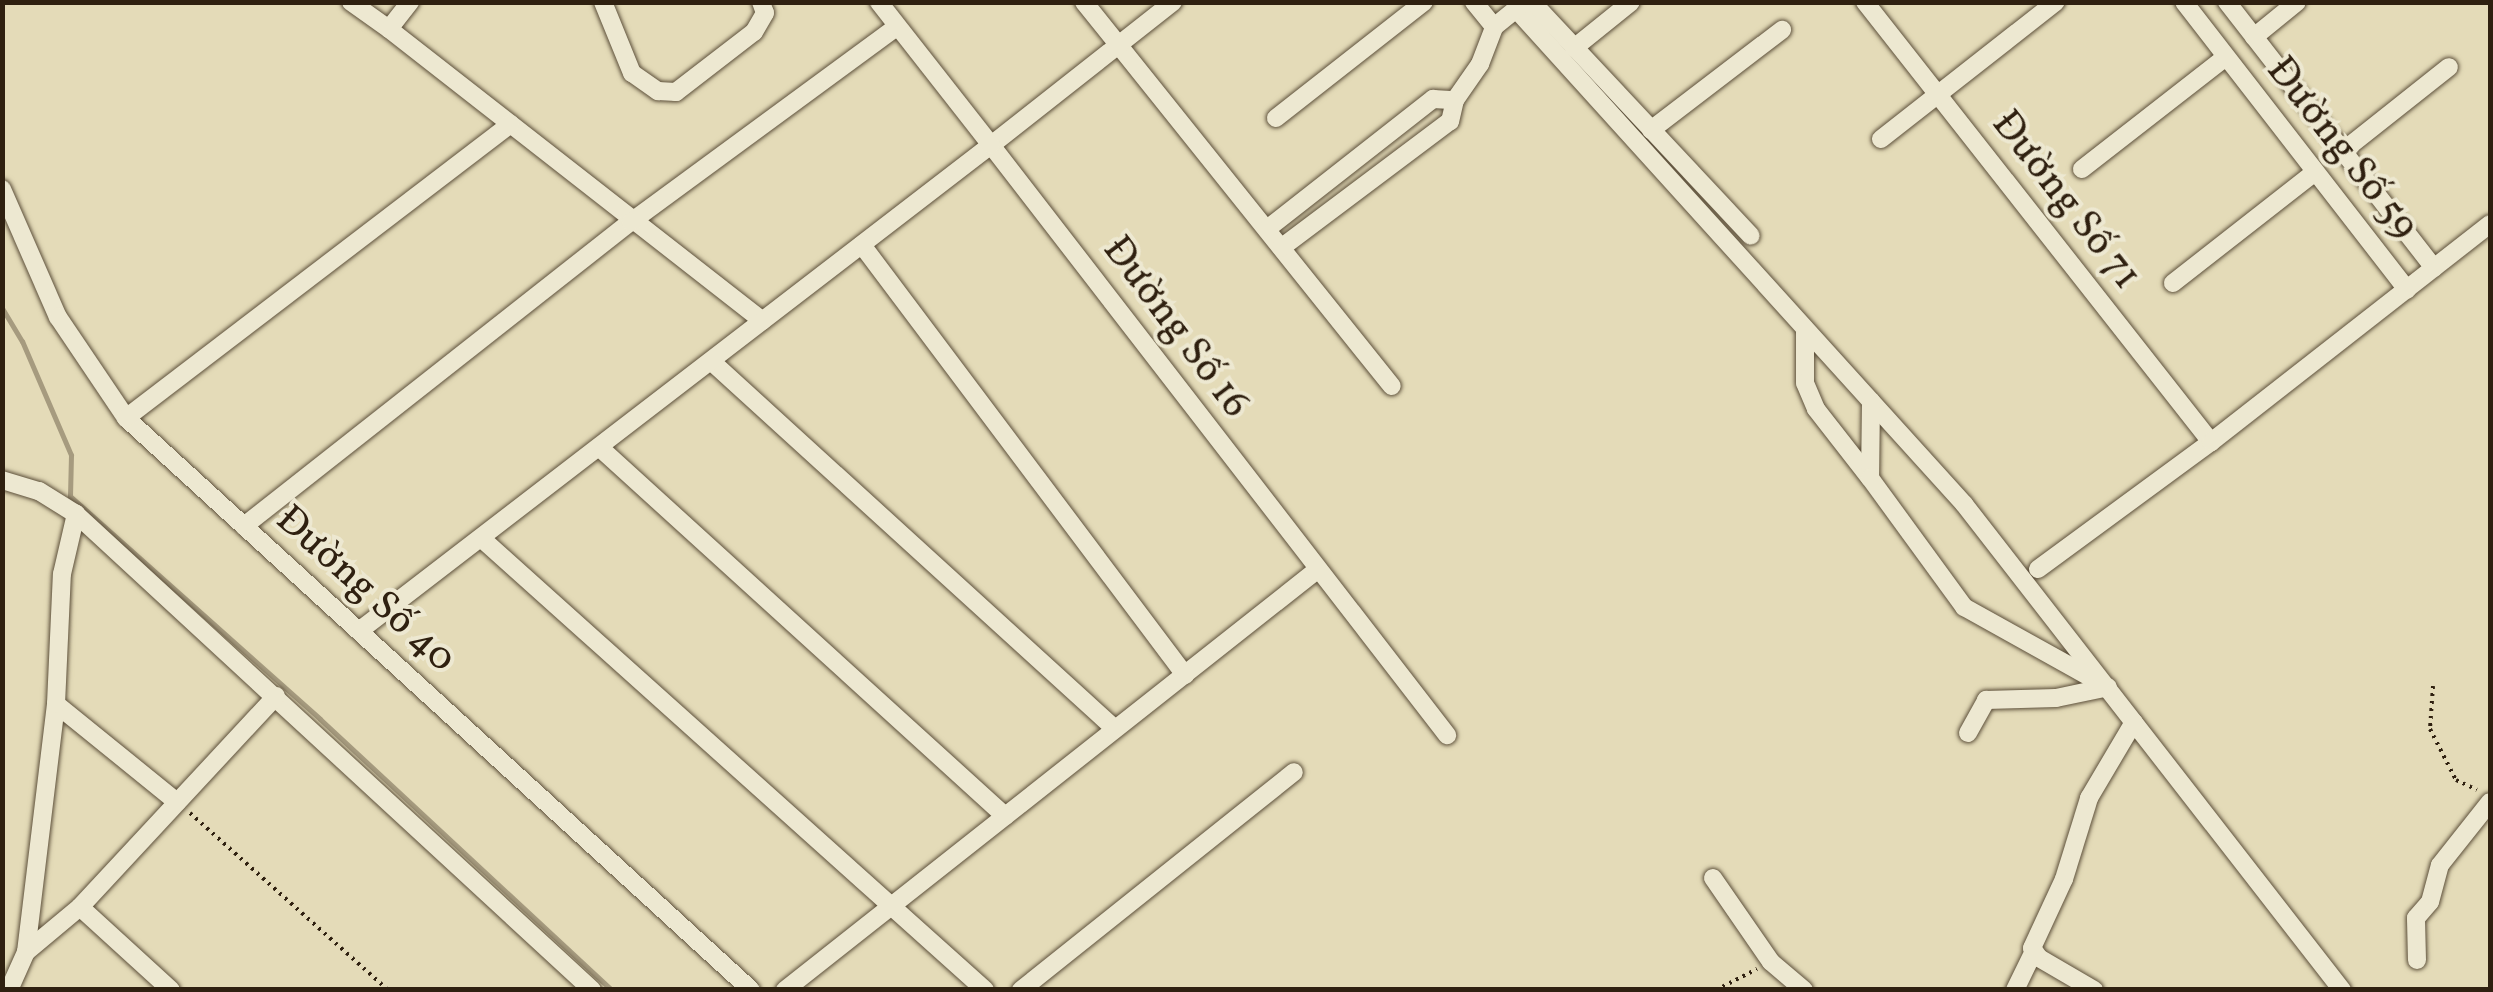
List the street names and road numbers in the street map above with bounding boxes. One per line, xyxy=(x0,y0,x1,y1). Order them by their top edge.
street label: Đường Số 59 xyxy=(2255,48,2427,250)
street label: Đường Số 71 xyxy=(1980,102,2150,300)
street label: Đường Số 16 xyxy=(1091,228,1259,428)
street label: Đường Số 40 xyxy=(265,497,465,683)

